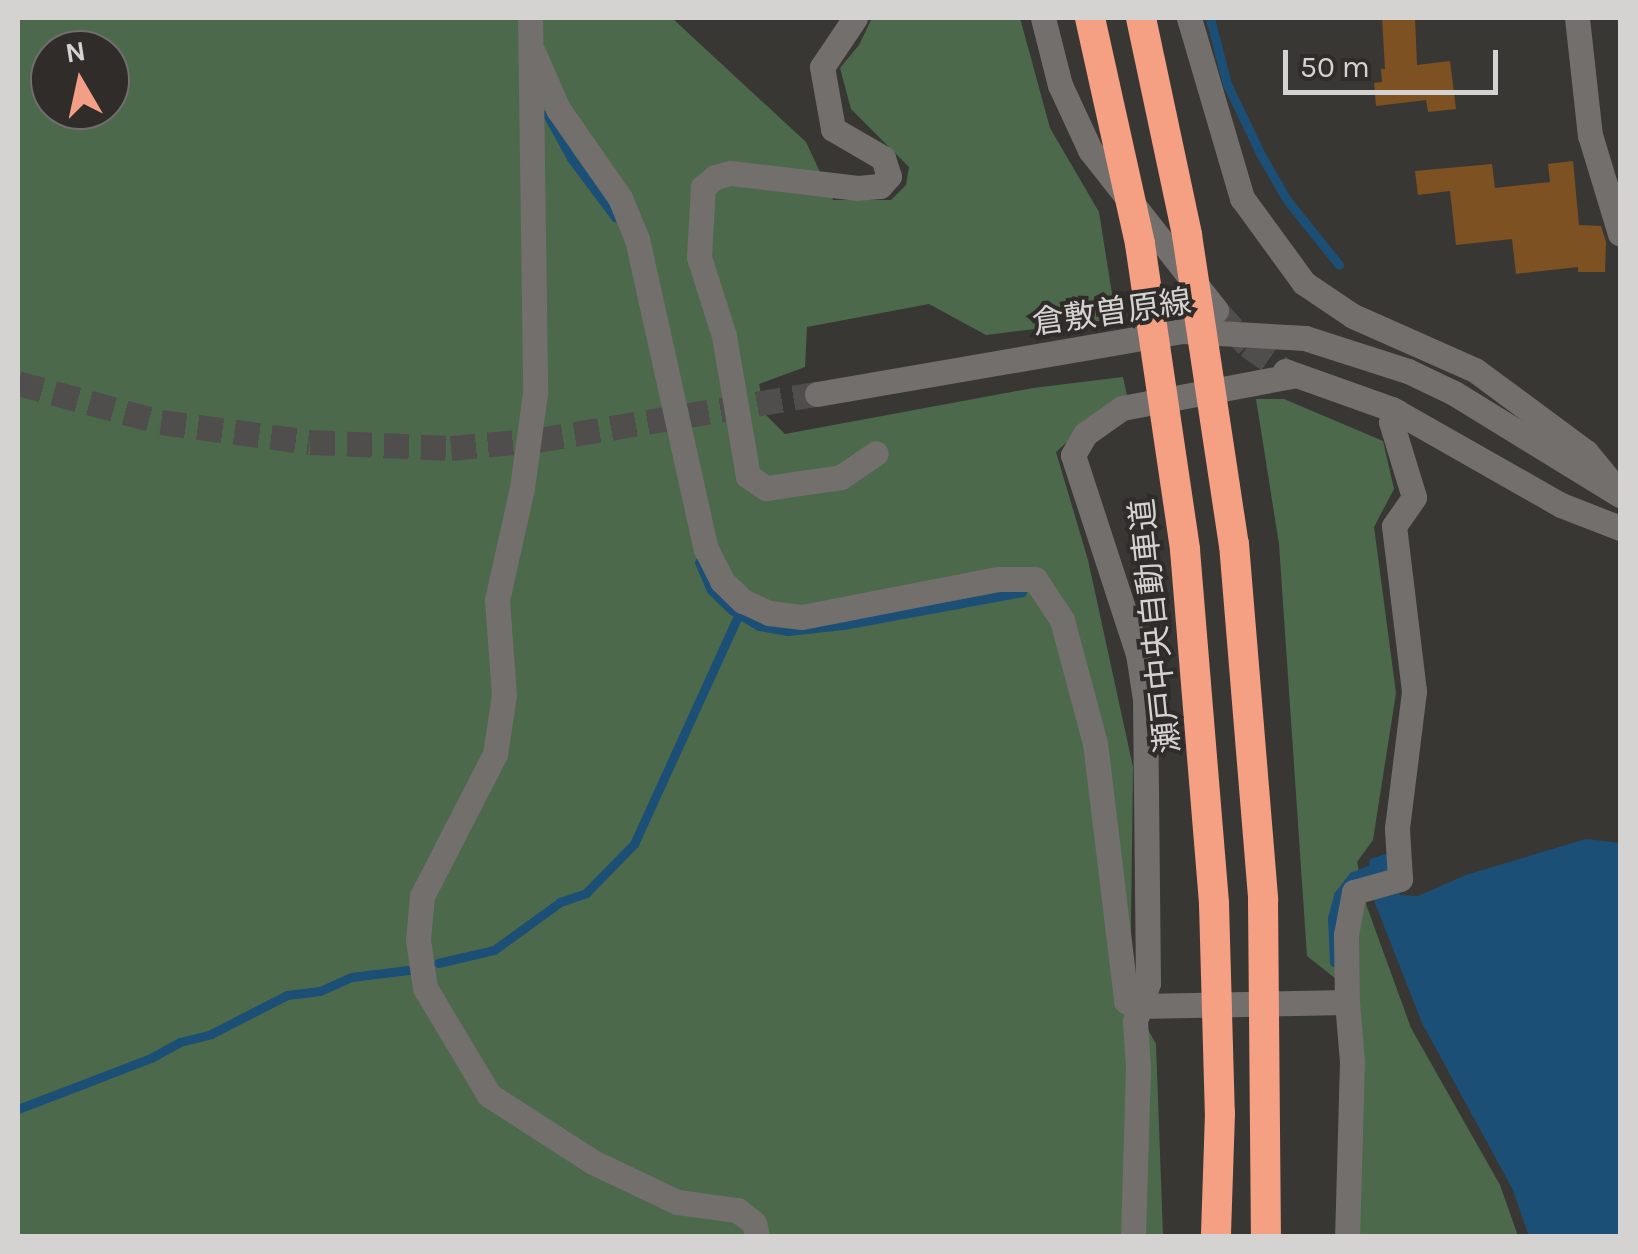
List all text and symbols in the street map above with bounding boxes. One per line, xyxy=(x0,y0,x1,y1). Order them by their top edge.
north arrow xyxy=(30,30,130,130)
scale bar xyxy=(1288,30,1503,92)
text: N xyxy=(63,34,88,70)
text: 50 m xyxy=(1300,49,1370,85)
street label: 倉敷曽原線 xyxy=(1030,283,1194,343)
street label: 瀬戸中央自動車道 xyxy=(1124,497,1188,755)

